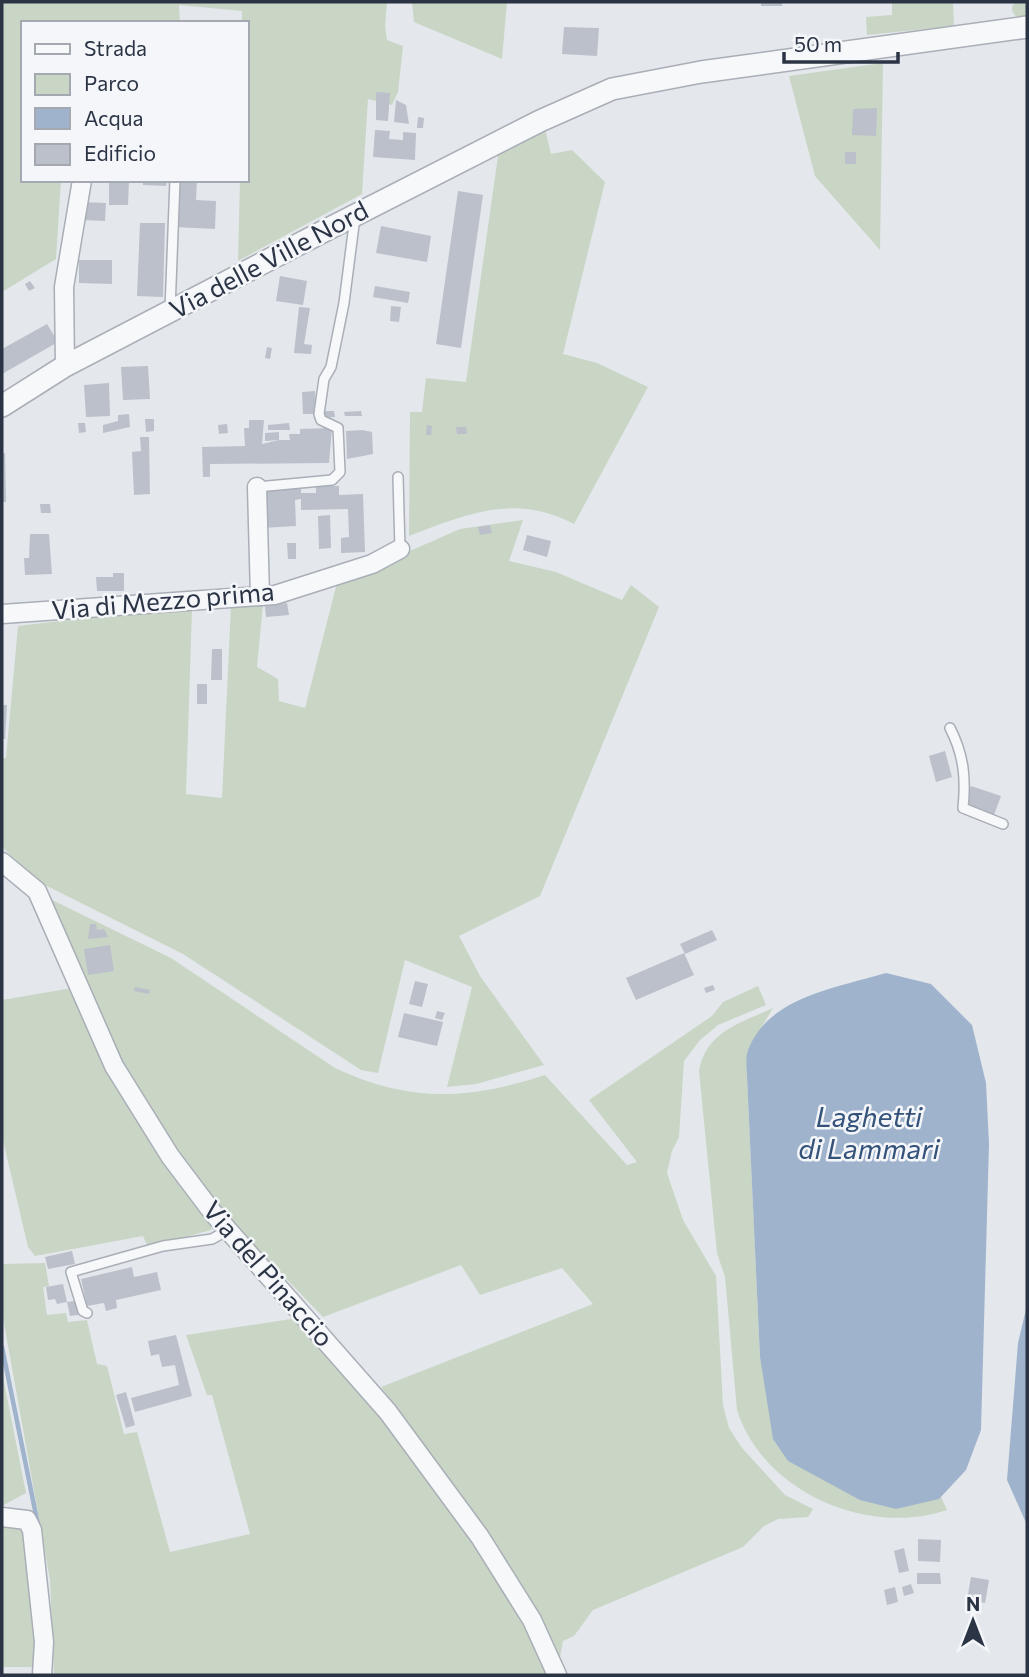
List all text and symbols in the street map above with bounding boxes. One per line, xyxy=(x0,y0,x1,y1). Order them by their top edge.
legend xyxy=(21,21,248,182)
scale bar xyxy=(784,21,898,65)
text: 50 m xyxy=(794,31,842,56)
text: Strada xyxy=(84,35,147,60)
text: Parco xyxy=(84,70,139,95)
text: Acqua xyxy=(84,105,143,130)
text: Edificio xyxy=(84,140,156,165)
street label: Via delle Ville Nord xyxy=(164,193,373,324)
street label: Via di Mezzo prima xyxy=(50,574,275,625)
water label: Laghetti di Lammari xyxy=(798,1099,940,1165)
street label: Via del Pinaccio xyxy=(197,1194,341,1352)
north arrow xyxy=(938,1586,1008,1656)
text: N xyxy=(966,1592,980,1615)

